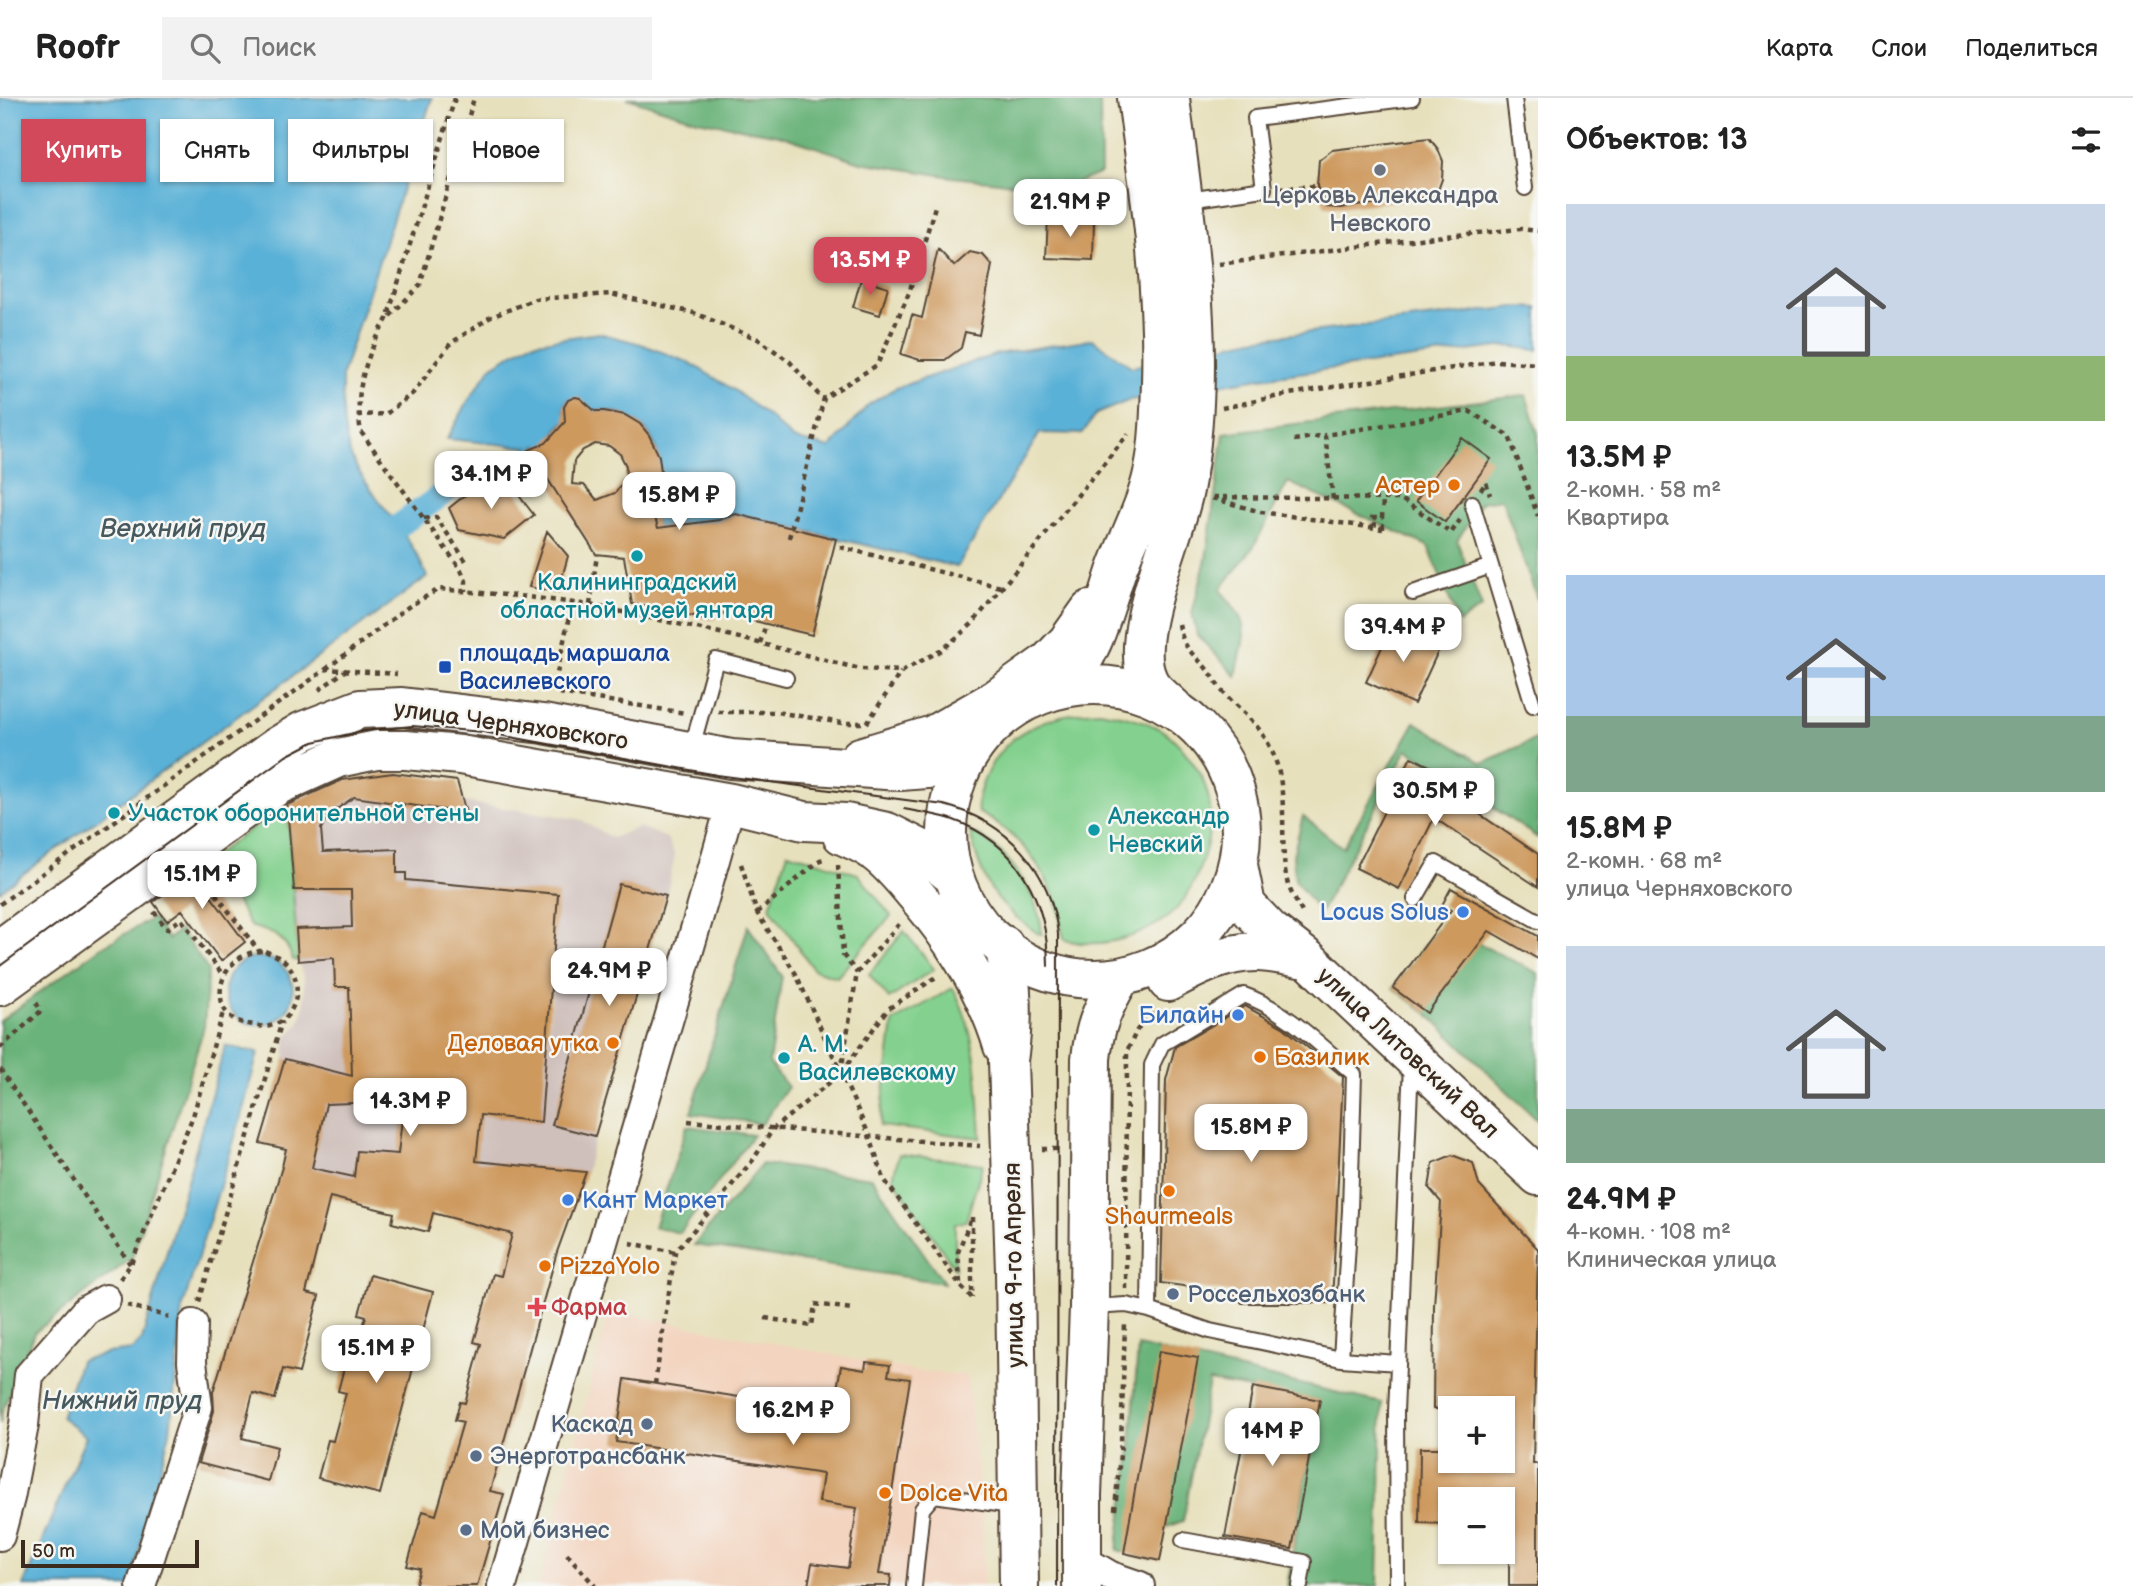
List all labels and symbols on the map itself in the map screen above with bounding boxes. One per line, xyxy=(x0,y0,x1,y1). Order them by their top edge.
marker: Церковь Александра Невского xyxy=(1372,162,1388,178)
pin: 21.9M ₽ xyxy=(1005,180,1135,239)
place label: Церковь Александра Невского xyxy=(1262,181,1498,238)
pin: 13.5M ₽ xyxy=(805,238,935,297)
pin: 34.1M ₽ xyxy=(426,452,556,511)
place label: Астер xyxy=(1375,471,1440,500)
pin: 15.8M ₽ xyxy=(614,472,744,532)
marker: Астер xyxy=(1446,477,1462,493)
water label: Верхний пруд xyxy=(100,514,266,545)
marker: Калининградский областной музей янтаря xyxy=(629,548,645,564)
place label: Калининградский областной музей янтаря xyxy=(500,568,774,625)
pin: 39.4M ₽ xyxy=(1338,604,1468,664)
place label: площадь маршала Василевского xyxy=(459,639,670,696)
marker: площадь маршала Василевского xyxy=(437,659,453,675)
street label: улица Черняховского xyxy=(392,694,630,756)
pin: 30.5M ₽ xyxy=(1370,768,1500,828)
place label: Участок оборонительной стены xyxy=(128,799,479,828)
place label: Александр Невский xyxy=(1107,802,1230,859)
marker: Участок оборонительной стены xyxy=(106,805,122,821)
marker: Александр Невский xyxy=(1086,822,1102,838)
pin: 15.1M ₽ xyxy=(137,852,267,911)
place label: Locus Solus xyxy=(1320,898,1449,927)
marker: Locus Solus xyxy=(1455,904,1471,920)
pin: 24.9M ₽ xyxy=(544,948,674,1008)
street label: улица Литовский Вал xyxy=(1311,961,1505,1145)
place label: Билайн xyxy=(1139,1001,1224,1030)
marker: Билайн xyxy=(1230,1007,1246,1023)
place label: Деловая утка xyxy=(447,1029,599,1058)
place label: А. М. Василевскому xyxy=(797,1030,956,1087)
marker: Деловая утка xyxy=(605,1035,621,1051)
place label: Базилик xyxy=(1274,1043,1370,1072)
marker: Базилик xyxy=(1252,1049,1268,1065)
marker: А. М. Василевскому xyxy=(776,1050,792,1066)
pin: 14.3M ₽ xyxy=(345,1079,475,1138)
pin: 15.8M ₽ xyxy=(1186,1104,1316,1164)
street label: улица 9-го Апреля xyxy=(998,1162,1030,1368)
marker: Shaurmeals xyxy=(1161,1183,1177,1199)
place label: Кант Маркет xyxy=(582,1186,728,1215)
marker: Кант Маркет xyxy=(560,1192,576,1208)
place label: Shaurmeals xyxy=(1105,1202,1233,1231)
place label: PizzaYolo xyxy=(559,1252,660,1281)
marker: PizzaYolo xyxy=(537,1258,553,1274)
place label: Россельхозбанк xyxy=(1187,1280,1366,1309)
marker: Россельхозбанк xyxy=(1165,1286,1181,1302)
place label: Фарма xyxy=(551,1293,627,1322)
marker: Фарма xyxy=(529,1299,545,1315)
pin: 15.1M ₽ xyxy=(311,1326,441,1385)
water label: Нижний пруд xyxy=(42,1386,202,1417)
pin: 16.2M ₽ xyxy=(728,1388,858,1447)
pin: 14M ₽ xyxy=(1223,1408,1321,1468)
place label: Каскад xyxy=(550,1410,633,1439)
marker: Каскад xyxy=(639,1416,655,1432)
place label: Энерготрансбанк xyxy=(490,1442,686,1471)
marker: Энерготрансбанк xyxy=(468,1448,484,1464)
place label: Dolce Vita xyxy=(899,1479,1008,1508)
marker: Dolce Vita xyxy=(877,1485,893,1501)
place label: Мой бизнес xyxy=(480,1516,610,1545)
marker: Мой бизнес xyxy=(458,1522,474,1538)
scale bar xyxy=(21,1537,200,1569)

